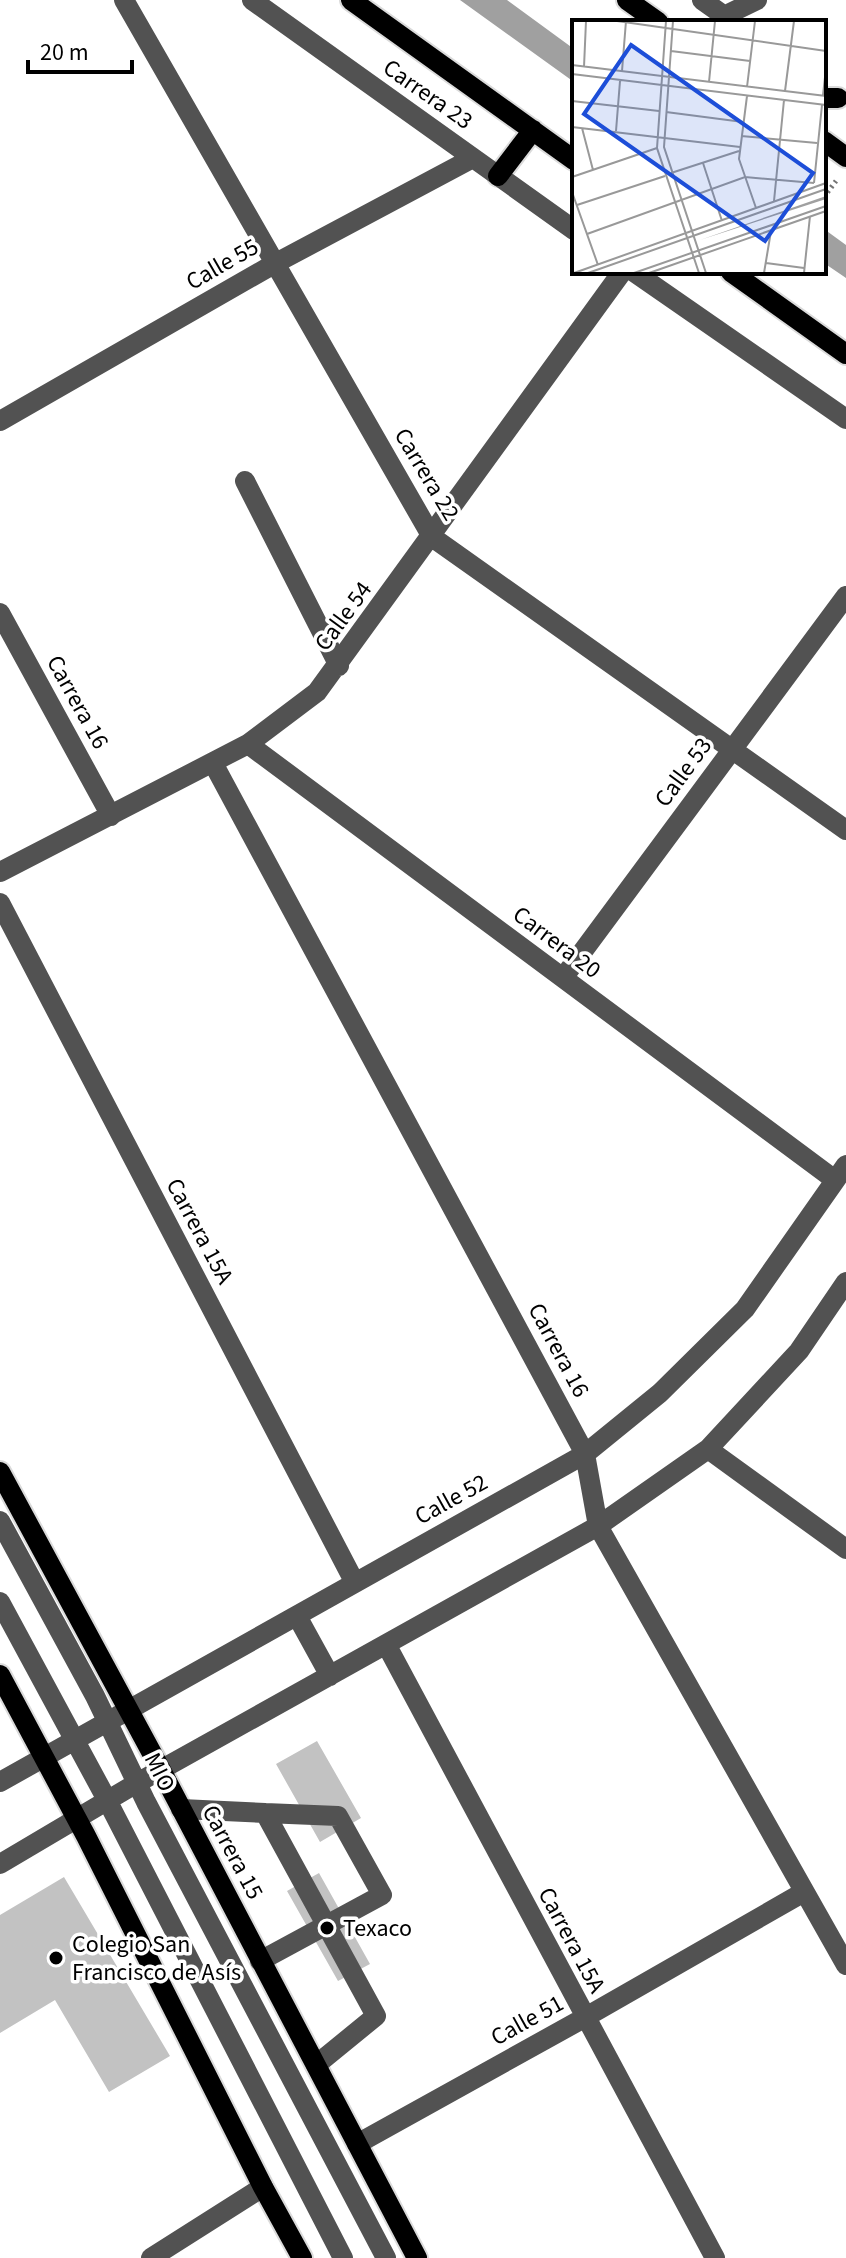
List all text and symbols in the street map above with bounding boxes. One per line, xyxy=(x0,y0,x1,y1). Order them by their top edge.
inset map xyxy=(572,20,826,274)
scale bar xyxy=(28,24,132,74)
text: 20 m xyxy=(40,35,89,70)
street label: Carrera 23 xyxy=(376,51,480,138)
street label: Calle 55 xyxy=(179,230,265,299)
street label: Carrera 22 xyxy=(385,421,468,527)
street label: Calle 54 xyxy=(306,574,381,658)
street label: Carrera 16 xyxy=(37,649,118,756)
street label: Calle 53 xyxy=(646,730,721,814)
street label: Carrera 20 xyxy=(505,898,608,987)
street label: Carrera 15A xyxy=(157,1172,242,1291)
street label: Carrera 16 xyxy=(519,1297,598,1404)
street label: Calle 52 xyxy=(408,1465,494,1534)
street label: MIO xyxy=(135,1747,184,1798)
street label: Carrera 15 xyxy=(193,1799,272,1906)
street label: Carrera 15A xyxy=(529,1881,614,2000)
place label: Texaco xyxy=(343,1911,412,1946)
marker: Texaco xyxy=(318,1919,336,1937)
place label: Colegio San Francisco de Asís xyxy=(72,1927,241,1990)
marker: Colegio San Francisco de Asís xyxy=(47,1949,65,1967)
street label: Calle 51 xyxy=(484,1986,570,2055)

